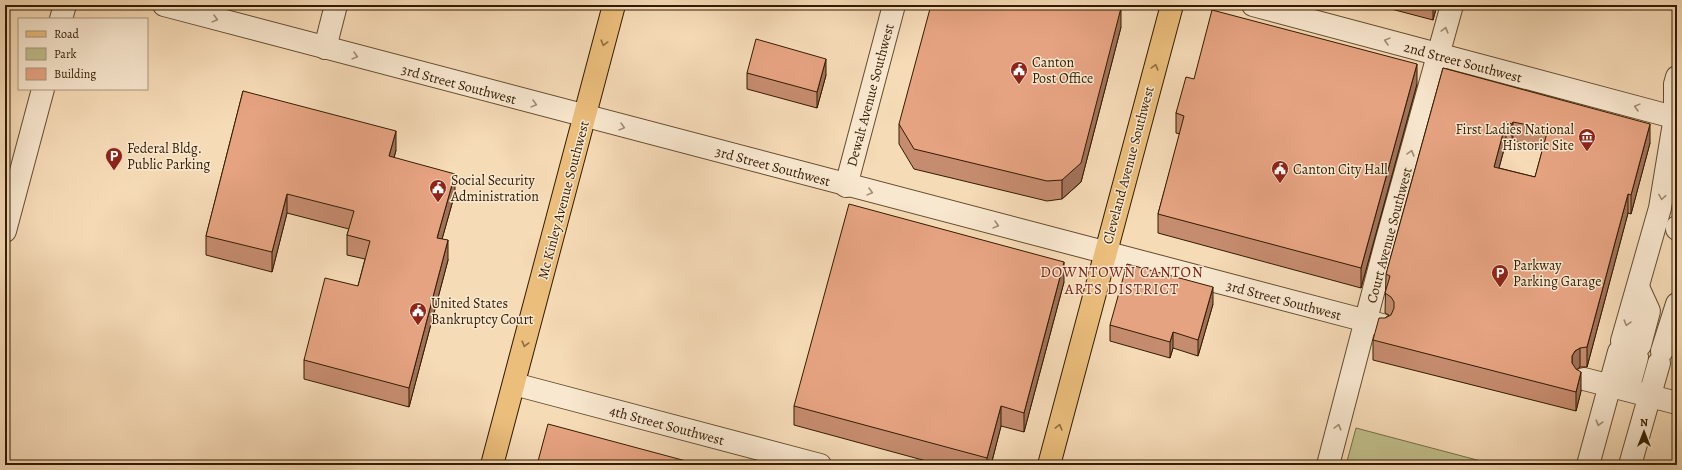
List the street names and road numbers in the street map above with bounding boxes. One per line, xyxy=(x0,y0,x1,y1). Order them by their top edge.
street label: Dewalt Avenue Southwest xyxy=(842,21,899,169)
street label: 2nd Street Southwest xyxy=(1402,38,1524,87)
street label: 3rd Street Southwest xyxy=(399,60,519,109)
street label: Cleveland Avenue Southwest xyxy=(1098,84,1159,246)
street label: Mc Kinley Avenue Southwest xyxy=(533,118,594,282)
street label: 3rd Street Southwest xyxy=(713,142,833,191)
street label: Court Avenue Southwest xyxy=(1362,165,1417,305)
street label: 3rd Street Southwest xyxy=(1224,276,1344,325)
street label: 4th Street Southwest xyxy=(607,401,727,450)

